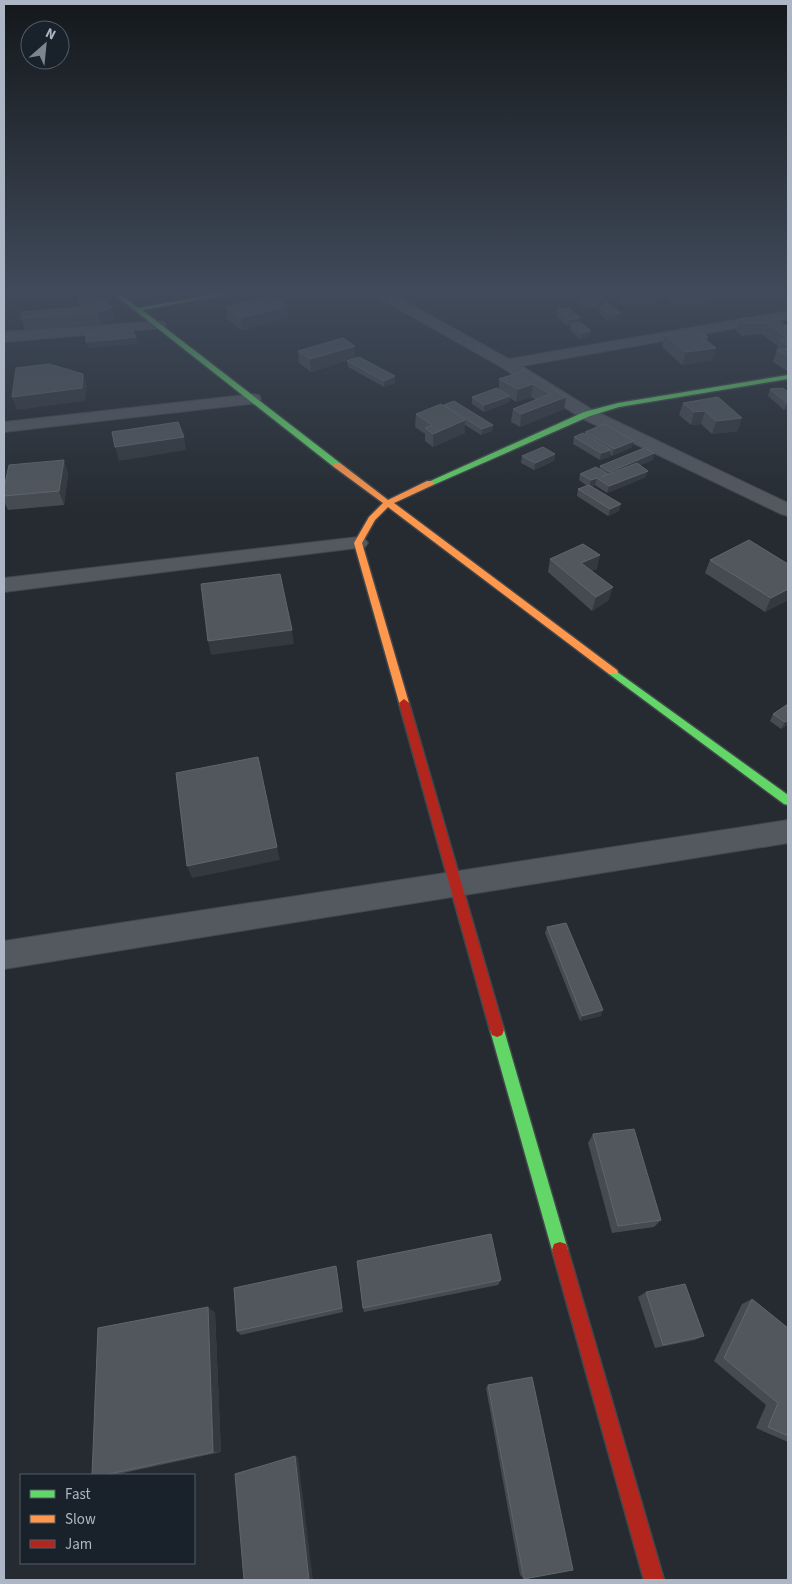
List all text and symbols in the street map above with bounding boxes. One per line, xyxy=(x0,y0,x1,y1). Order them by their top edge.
north arrow xyxy=(20,20,70,70)
text: N xyxy=(42,23,59,45)
legend xyxy=(20,1474,195,1564)
text: Fast xyxy=(65,1484,91,1505)
text: Slow xyxy=(65,1509,96,1530)
text: Jam xyxy=(65,1534,92,1555)

